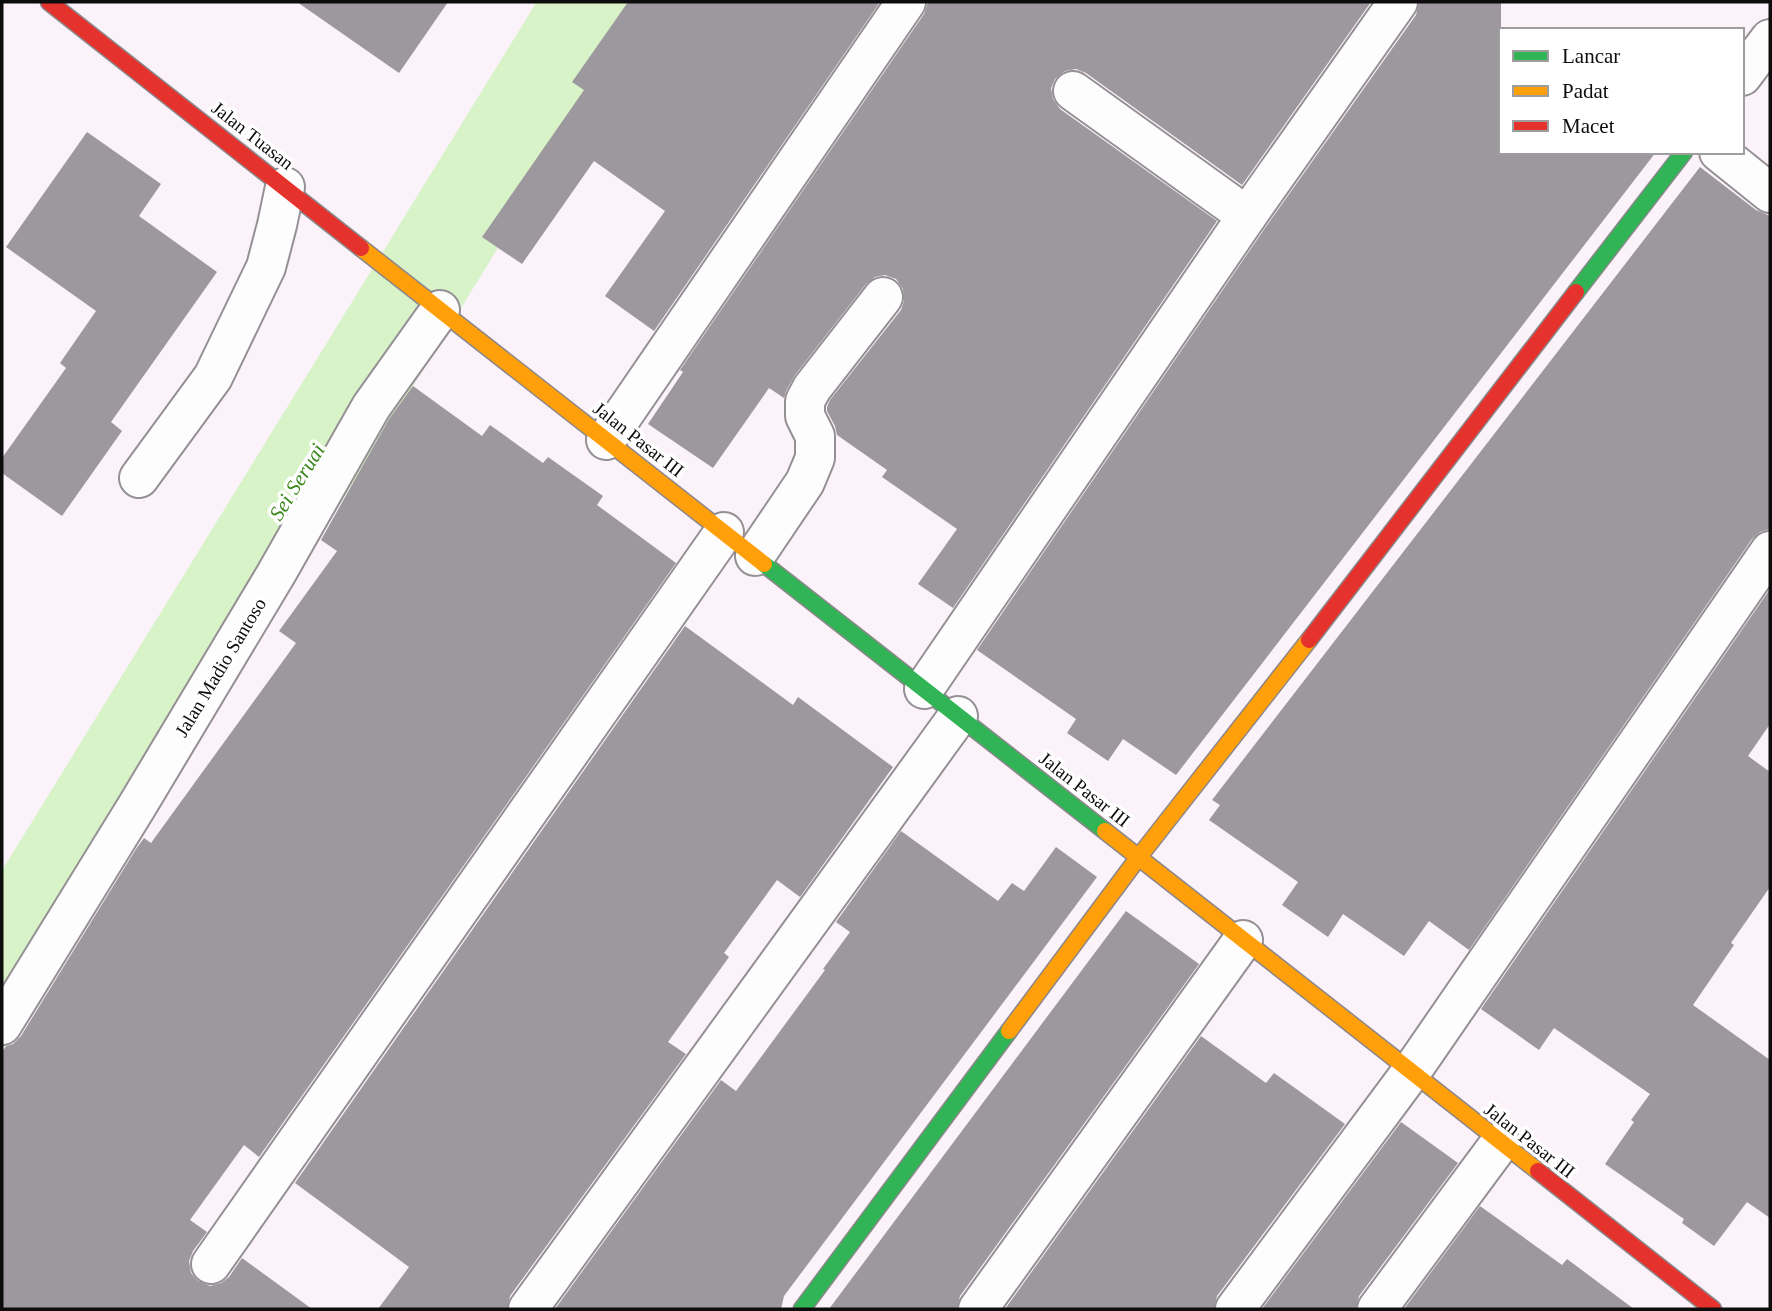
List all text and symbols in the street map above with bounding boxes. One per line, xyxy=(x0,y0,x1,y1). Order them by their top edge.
legend xyxy=(1499,28,1744,154)
text: Lancar xyxy=(1562,44,1620,68)
text: Padat xyxy=(1562,79,1609,103)
street label: Jalan Tuasan xyxy=(208,97,298,174)
text: Macet xyxy=(1562,114,1615,138)
street label: Jalan Pasar III xyxy=(589,398,688,481)
water label: Sei Seruai xyxy=(264,439,330,525)
street label: Jalan Madio Santoso xyxy=(171,594,270,741)
street label: Jalan Pasar III xyxy=(1035,748,1134,831)
street label: Jalan Pasar III xyxy=(1480,1099,1579,1182)

